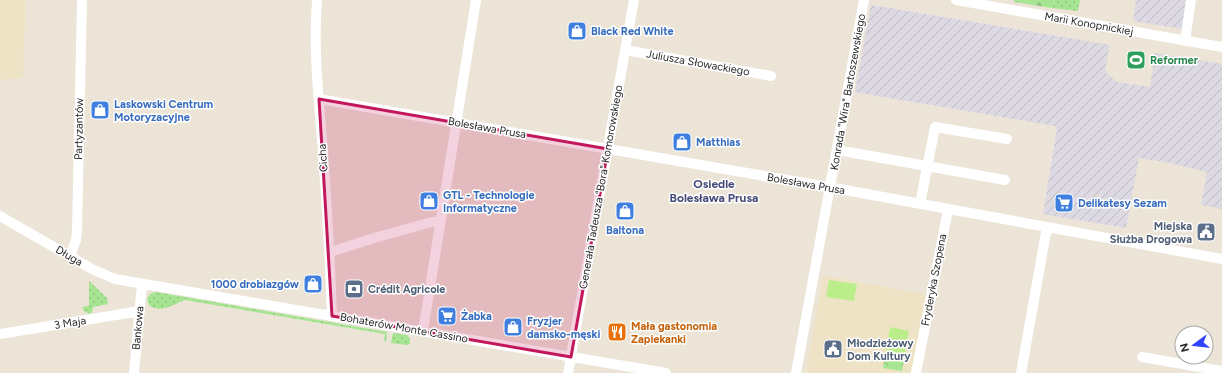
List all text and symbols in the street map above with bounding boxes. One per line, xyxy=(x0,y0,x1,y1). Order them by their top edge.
street label: Marii Konopnickiej xyxy=(1044,10,1134,38)
street label: Konrada "Wira" Bartoszewskiego xyxy=(828,13,868,171)
shop icon: Black Red White xyxy=(566,20,588,42)
place label: Black Red White xyxy=(591,25,674,38)
street label: Juliusza Słowackiego xyxy=(645,48,751,78)
sports icon: Reformer xyxy=(1125,49,1147,71)
place label: Reformer xyxy=(1150,54,1199,67)
street label: Generała Tadeusza "Bora" Komorowskiego xyxy=(577,84,625,290)
street label: Partyzantów xyxy=(72,98,86,160)
place label: Laskowski Centrum Motoryzacyjne xyxy=(114,98,214,124)
shop icon: Laskowski Centrum Motoryzacyjne xyxy=(89,99,111,121)
street label: Bolesława Prusa xyxy=(447,115,527,141)
shop icon: Matthias xyxy=(671,131,693,153)
place label: Matthias xyxy=(696,136,740,149)
street label: Cicha xyxy=(316,143,330,173)
street label: Bolesława Prusa xyxy=(766,171,846,197)
district label: Osiedle Bolesława Prusa xyxy=(670,177,758,205)
place label: GTL - Technologie Informatyczne xyxy=(443,189,535,215)
shop icon: GTL - Technologie Informatyczne xyxy=(418,190,440,212)
supermarket icon: Delikatesy Sezam xyxy=(1053,192,1075,214)
place label: Delikatesy Sezam xyxy=(1078,197,1167,210)
shop icon: Baltona xyxy=(614,200,636,222)
place label: Miejska Służba Drogowa xyxy=(1110,220,1192,246)
public building icon: Miejska Służba Drogowa xyxy=(1195,221,1217,243)
place label: Baltona xyxy=(606,224,644,237)
street label: Fryderyka Szopena xyxy=(919,233,949,327)
street label: Długa xyxy=(53,243,85,269)
shop icon: 1000 drobiazgów xyxy=(302,273,324,295)
place label: 1000 drobiazgów xyxy=(211,278,300,291)
bank icon: Crédit Agricole xyxy=(343,278,365,300)
place label: Crédit Agricole xyxy=(368,283,445,296)
supermarket icon: Żabka xyxy=(436,305,458,327)
street label: Bankowa xyxy=(130,306,146,350)
place label: Żabka xyxy=(461,309,492,323)
street label: Bohaterów Monte Cassino xyxy=(339,310,469,346)
street label: 3 Maja xyxy=(53,314,87,332)
place label: Fryzjer damsko-męski xyxy=(527,315,600,341)
shop icon: Fryzjer damsko-męski xyxy=(502,316,524,338)
place label: Mała gastonomia Zapiekanki xyxy=(631,320,717,346)
restaurant icon: Mała gastonomia Zapiekanki xyxy=(606,321,628,343)
north arrow xyxy=(1174,325,1214,365)
place label: Młodzieżowy Dom Kultury xyxy=(847,337,914,363)
public building icon: Młodzieżowy Dom Kultury xyxy=(822,338,844,360)
text: N xyxy=(1177,342,1192,353)

